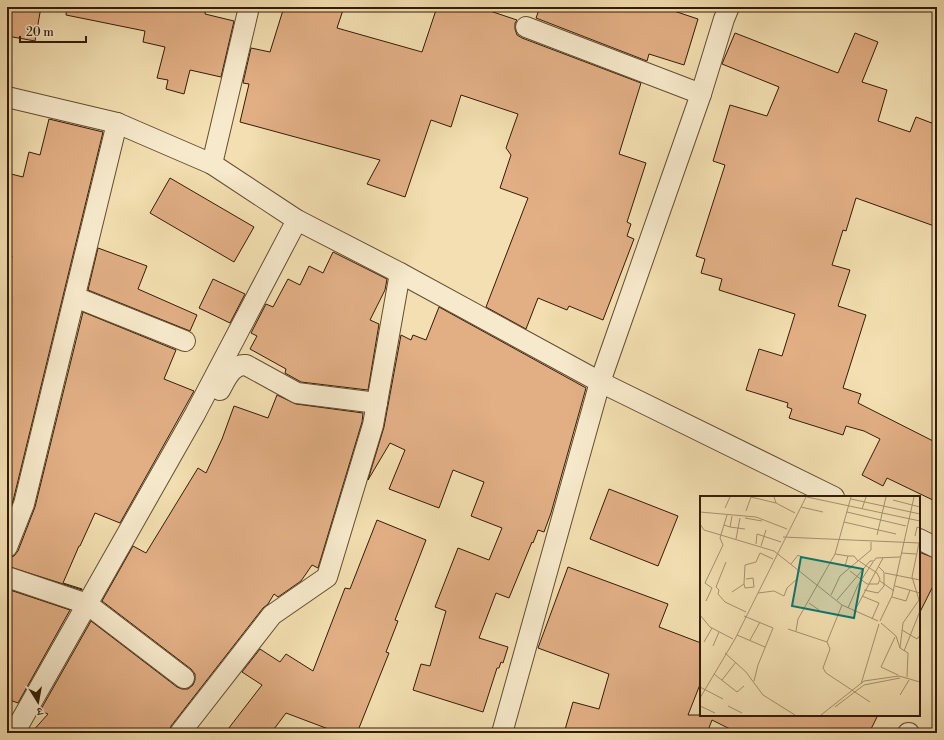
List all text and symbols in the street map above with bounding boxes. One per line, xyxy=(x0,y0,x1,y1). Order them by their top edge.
scale bar xyxy=(20,18,86,44)
text: 20 m xyxy=(26,25,54,40)
inset map xyxy=(700,496,920,716)
north arrow xyxy=(18,682,58,722)
text: उ xyxy=(34,703,45,719)

